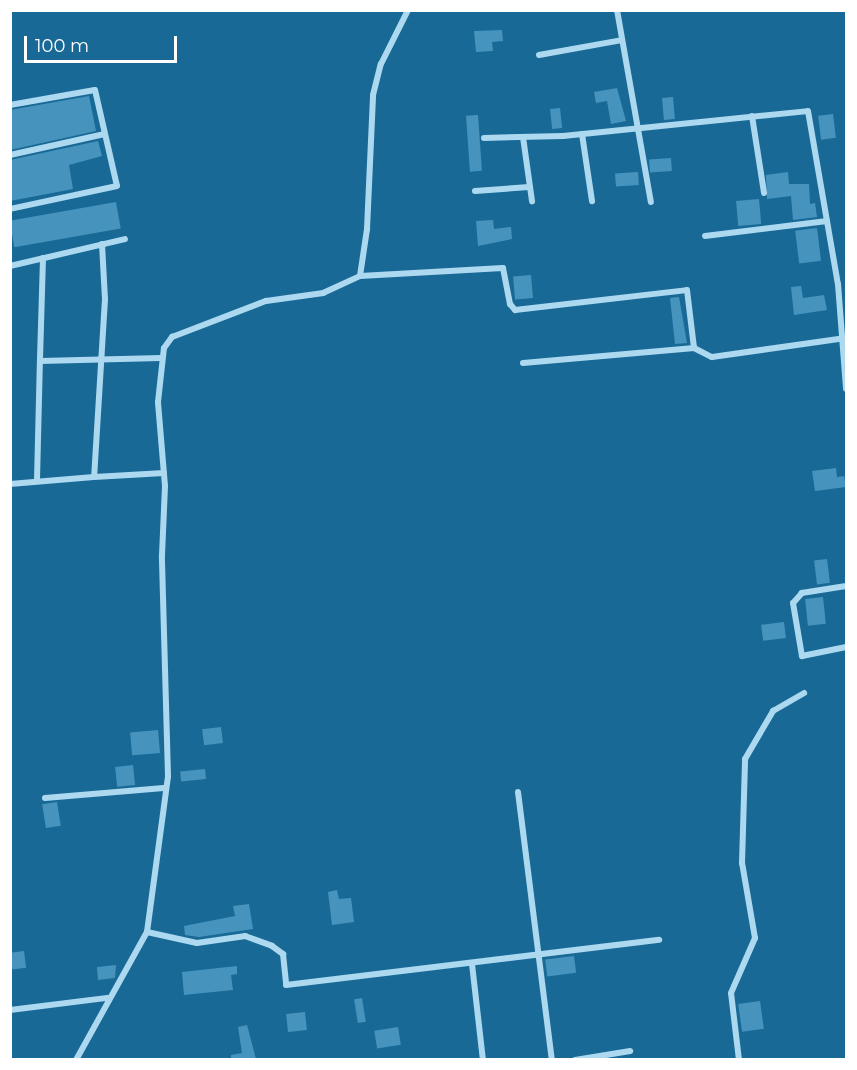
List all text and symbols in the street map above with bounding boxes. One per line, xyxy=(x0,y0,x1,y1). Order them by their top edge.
scale bar xyxy=(27,24,180,62)
text: 100 m xyxy=(35,35,89,57)

